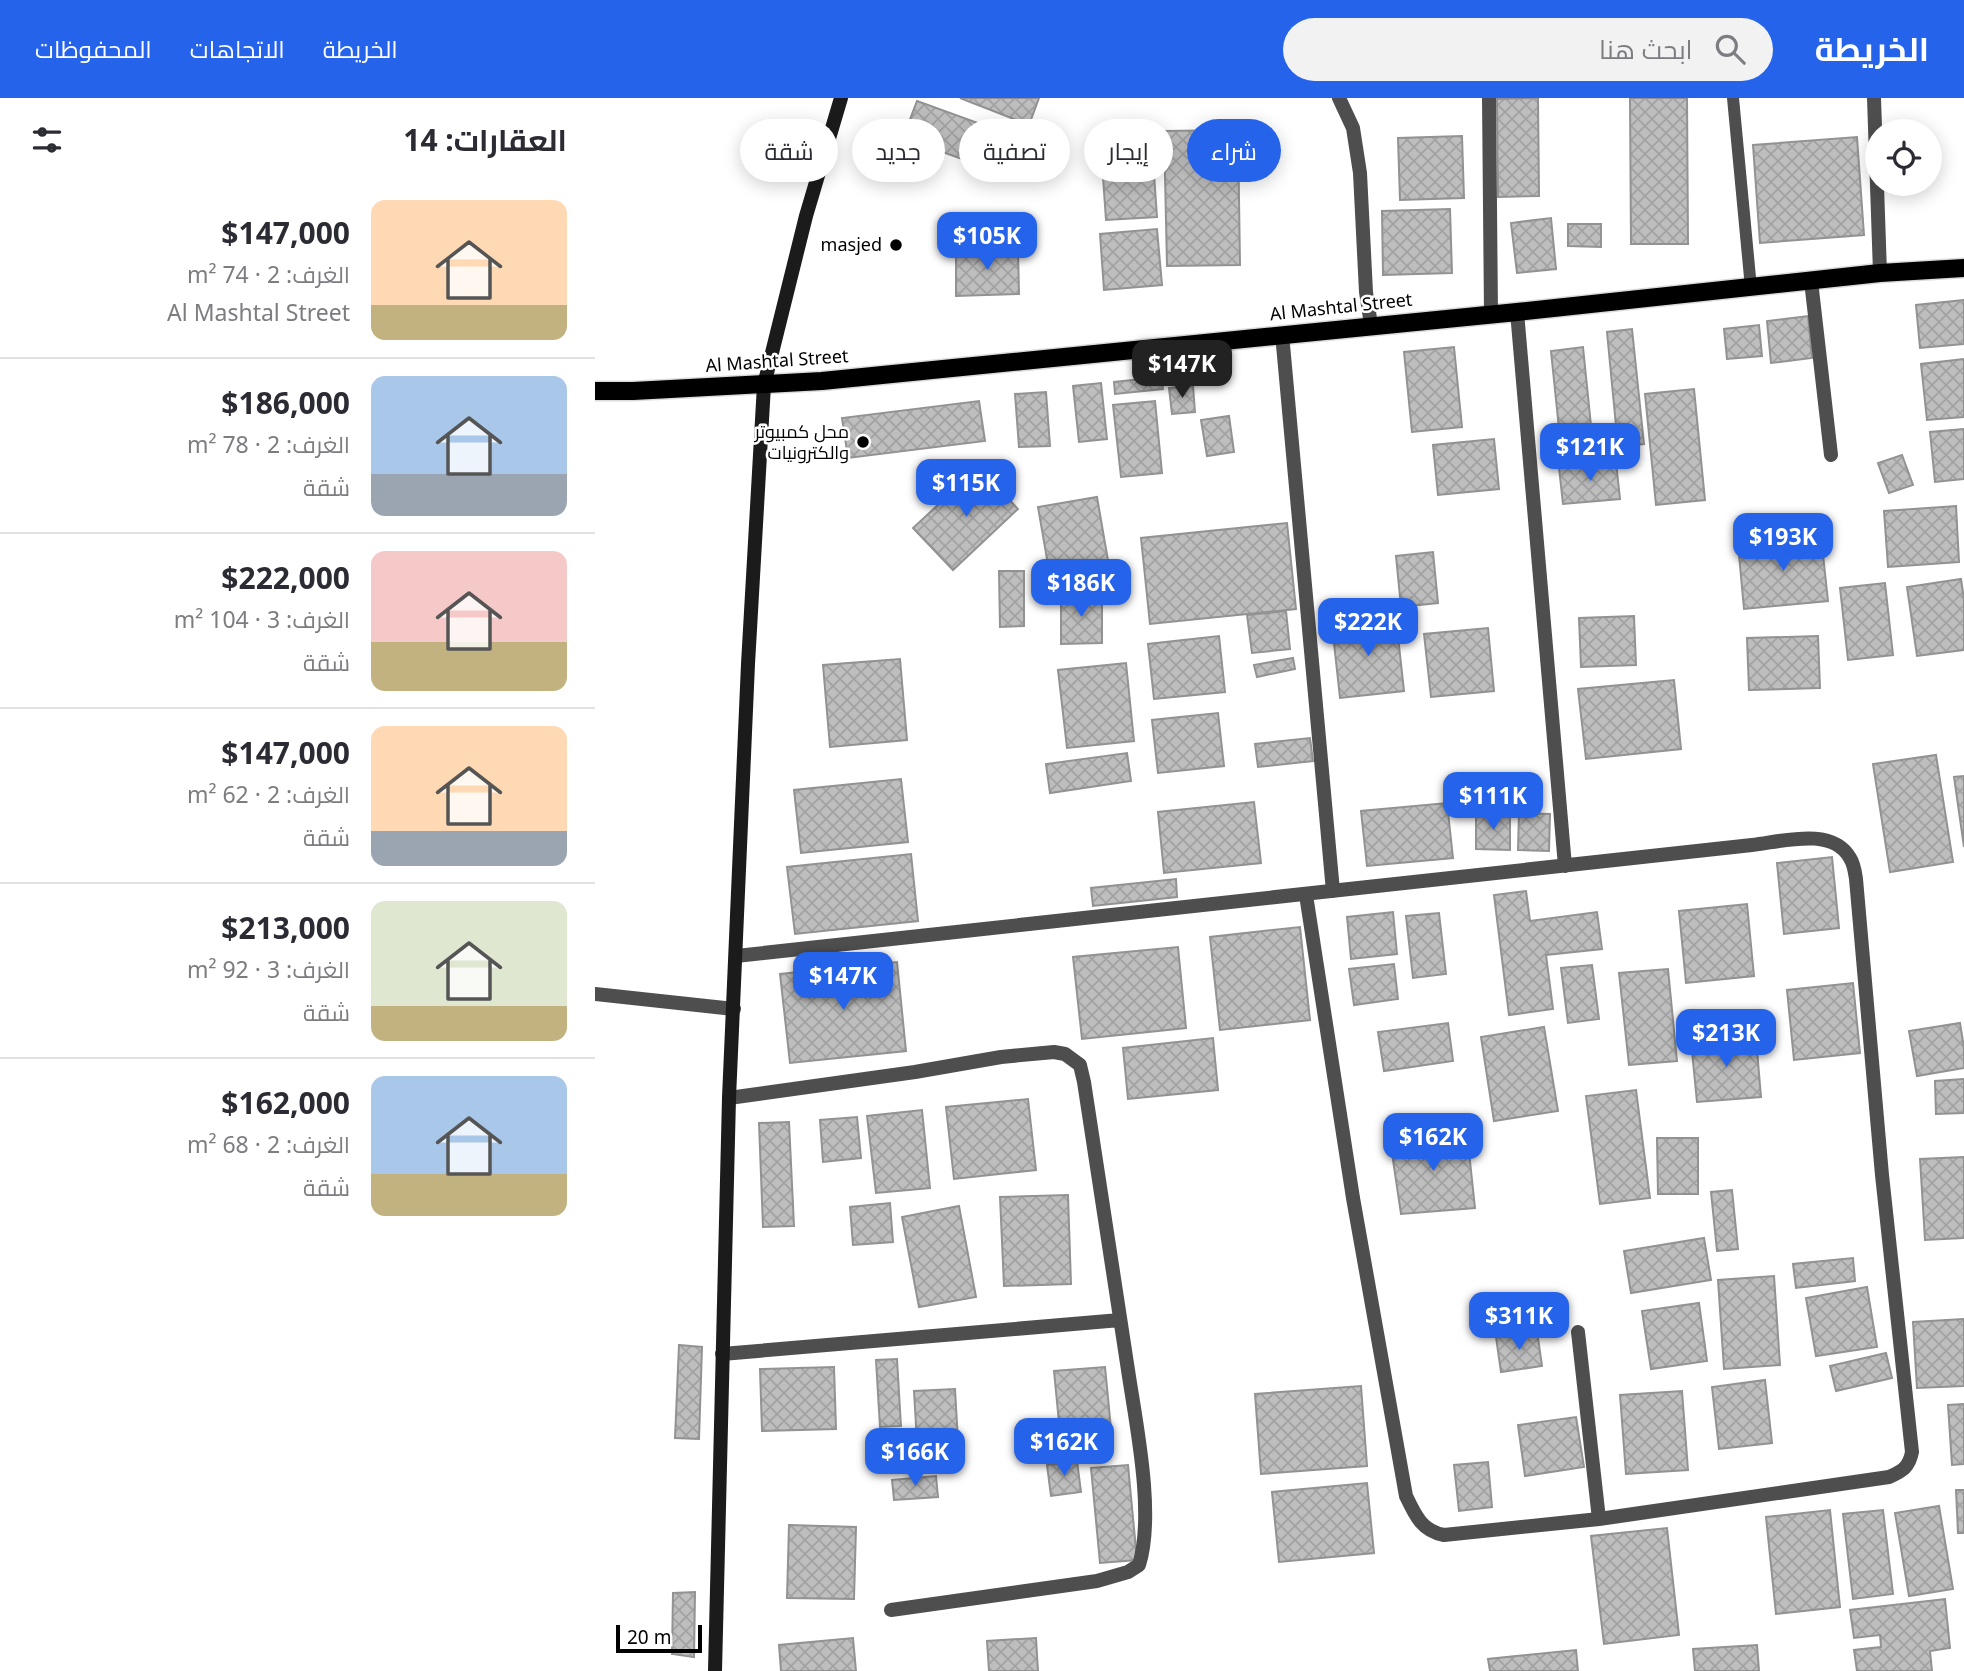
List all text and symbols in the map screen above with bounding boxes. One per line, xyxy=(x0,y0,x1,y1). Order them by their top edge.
search box xyxy=(1283,18,1773,81)
text: الخريطة xyxy=(1815,26,1929,71)
icon: search xyxy=(1711,30,1749,68)
text: ابحث هنا xyxy=(1599,31,1693,67)
text: المحفوظات xyxy=(35,32,152,65)
text: الاتجاهات xyxy=(190,32,285,65)
text: الخريطة xyxy=(323,32,398,65)
text: العقارات: 14 xyxy=(403,119,567,160)
chip: شقة xyxy=(740,119,838,182)
chip: جديد xyxy=(852,119,945,182)
chip: تصفية xyxy=(959,119,1070,182)
chip: إيجار xyxy=(1084,119,1173,182)
chip: شراء xyxy=(1187,119,1281,182)
map controls xyxy=(1865,119,1942,196)
button: locate xyxy=(1865,119,1942,196)
icon: filters xyxy=(28,121,66,159)
text: $147,000 xyxy=(221,212,350,253)
pin: $105K xyxy=(938,212,1036,272)
text: $105K xyxy=(953,219,1021,251)
icon: home xyxy=(427,228,511,312)
place label: masjed xyxy=(821,232,882,256)
marker: masjed xyxy=(888,237,904,253)
text: الغرف: 2 · 74 m² xyxy=(187,258,350,290)
street label: Al Mashtal Street xyxy=(1268,287,1414,325)
text: Al Mashtal Street xyxy=(167,296,350,328)
pin: $147K xyxy=(1133,341,1231,400)
street label: Al Mashtal Street xyxy=(705,343,850,377)
text: $147K xyxy=(1148,347,1216,379)
text: $186,000 xyxy=(221,382,350,423)
icon: home xyxy=(427,404,511,488)
place label: محل كمبيوتر والكترونيات xyxy=(754,419,849,464)
pin: $121K xyxy=(1541,424,1639,483)
text: الغرف: 2 · 78 m² xyxy=(187,428,350,460)
text: $121K xyxy=(1556,430,1624,462)
marker: محل كمبيوتر والكترونيات xyxy=(855,434,871,450)
pin: $115K xyxy=(917,460,1015,519)
text: $115K xyxy=(932,466,1000,498)
text: شقة xyxy=(303,471,350,503)
pin: $193K xyxy=(1734,514,1832,573)
text: $193K xyxy=(1749,520,1817,552)
text: $222,000 xyxy=(221,557,350,598)
pin: $186K xyxy=(1032,560,1130,619)
text: $186K xyxy=(1047,566,1115,598)
icon: home xyxy=(427,579,511,663)
pin: $222K xyxy=(1319,598,1417,658)
text: الغرف: 3 · 104 m² xyxy=(174,603,350,635)
text: $222K xyxy=(1334,605,1402,637)
text: شقة xyxy=(303,646,350,678)
text: $147,000 xyxy=(221,732,350,773)
icon: home xyxy=(427,754,511,838)
pin: $111K xyxy=(1444,772,1542,832)
text: الغرف: 2 · 62 m² xyxy=(187,778,350,810)
text: $111K xyxy=(1459,779,1527,811)
text: شقة xyxy=(303,821,350,853)
text: $213,000 xyxy=(221,907,350,948)
icon: home xyxy=(427,929,511,1013)
text: الغرف: 3 · 92 m² xyxy=(187,953,350,985)
pin: $147K xyxy=(794,953,892,1012)
text: $147K xyxy=(809,959,877,991)
text: شقة xyxy=(303,996,350,1028)
pin: $213K xyxy=(1677,1010,1775,1069)
text: $213K xyxy=(1692,1016,1760,1048)
text: $162,000 xyxy=(221,1082,350,1123)
icon: home xyxy=(427,1104,511,1188)
pin: $162K xyxy=(1384,1114,1482,1173)
text: $162K xyxy=(1399,1120,1467,1152)
text: الغرف: 2 · 68 m² xyxy=(187,1128,350,1160)
text: شقة xyxy=(303,1171,350,1203)
pin: $311K xyxy=(1470,1292,1568,1352)
text: $311K xyxy=(1485,1299,1553,1331)
pin: $162K xyxy=(1015,1418,1113,1478)
text: $162K xyxy=(1030,1425,1098,1457)
pin: $166K xyxy=(866,1428,964,1488)
text: $166K xyxy=(881,1435,949,1467)
scale bar xyxy=(616,1622,702,1654)
text: 20 m xyxy=(627,1624,671,1650)

